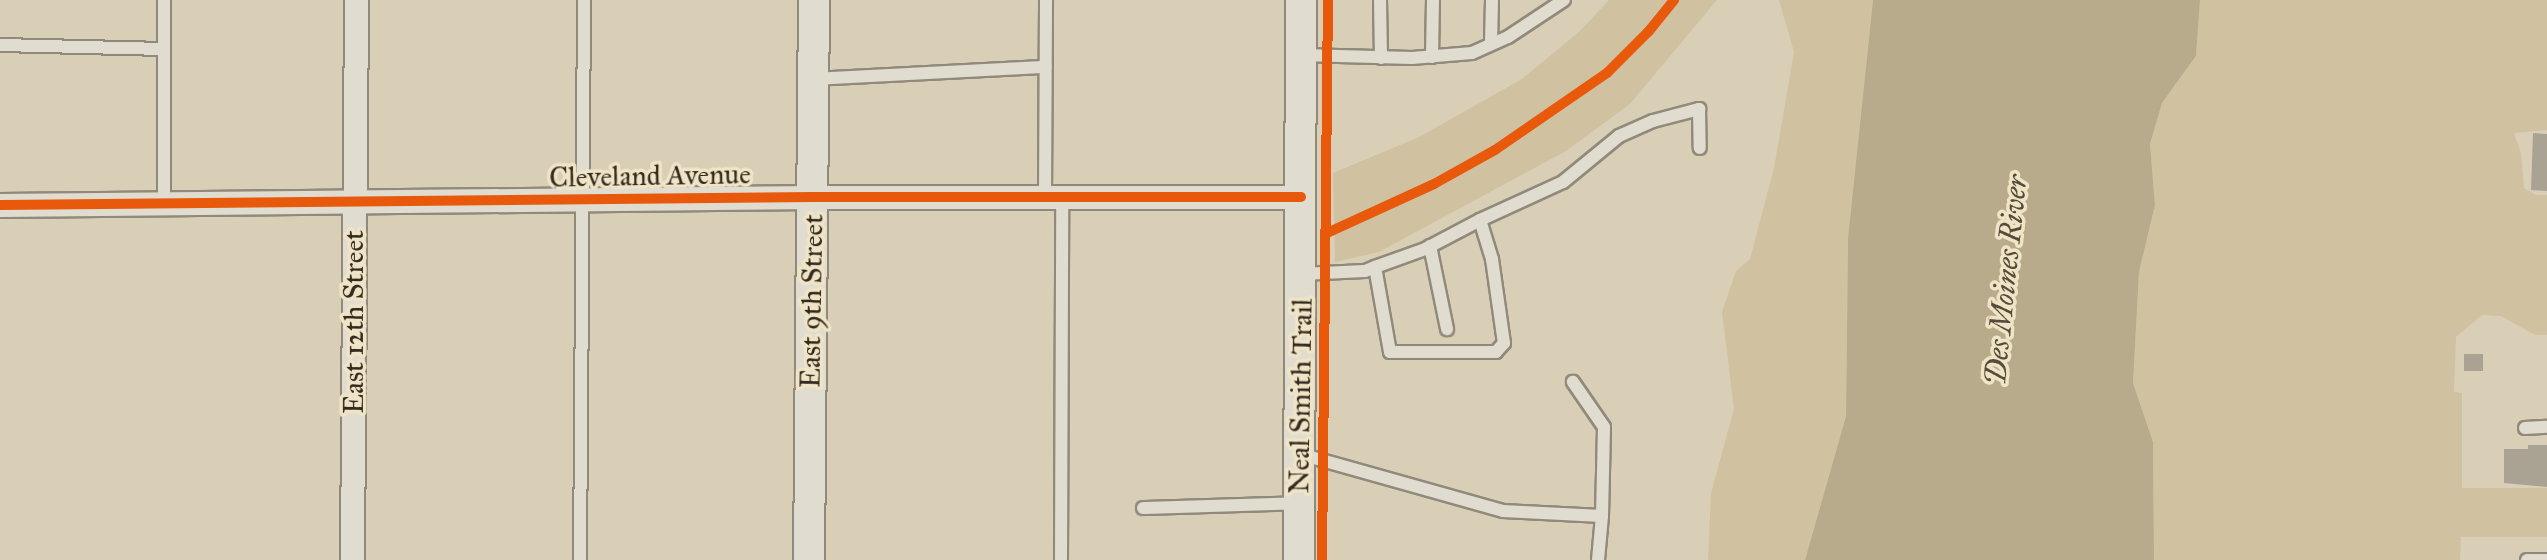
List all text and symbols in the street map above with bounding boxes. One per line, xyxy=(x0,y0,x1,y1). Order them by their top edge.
street label: Cleveland Avenue xyxy=(549,157,751,195)
water label: Des Moines River xyxy=(1977,173,2035,387)
street label: East 9th Street xyxy=(794,214,830,388)
street label: East 12th Street xyxy=(337,230,371,414)
street label: Neal Smith Trail xyxy=(1282,298,1320,494)

